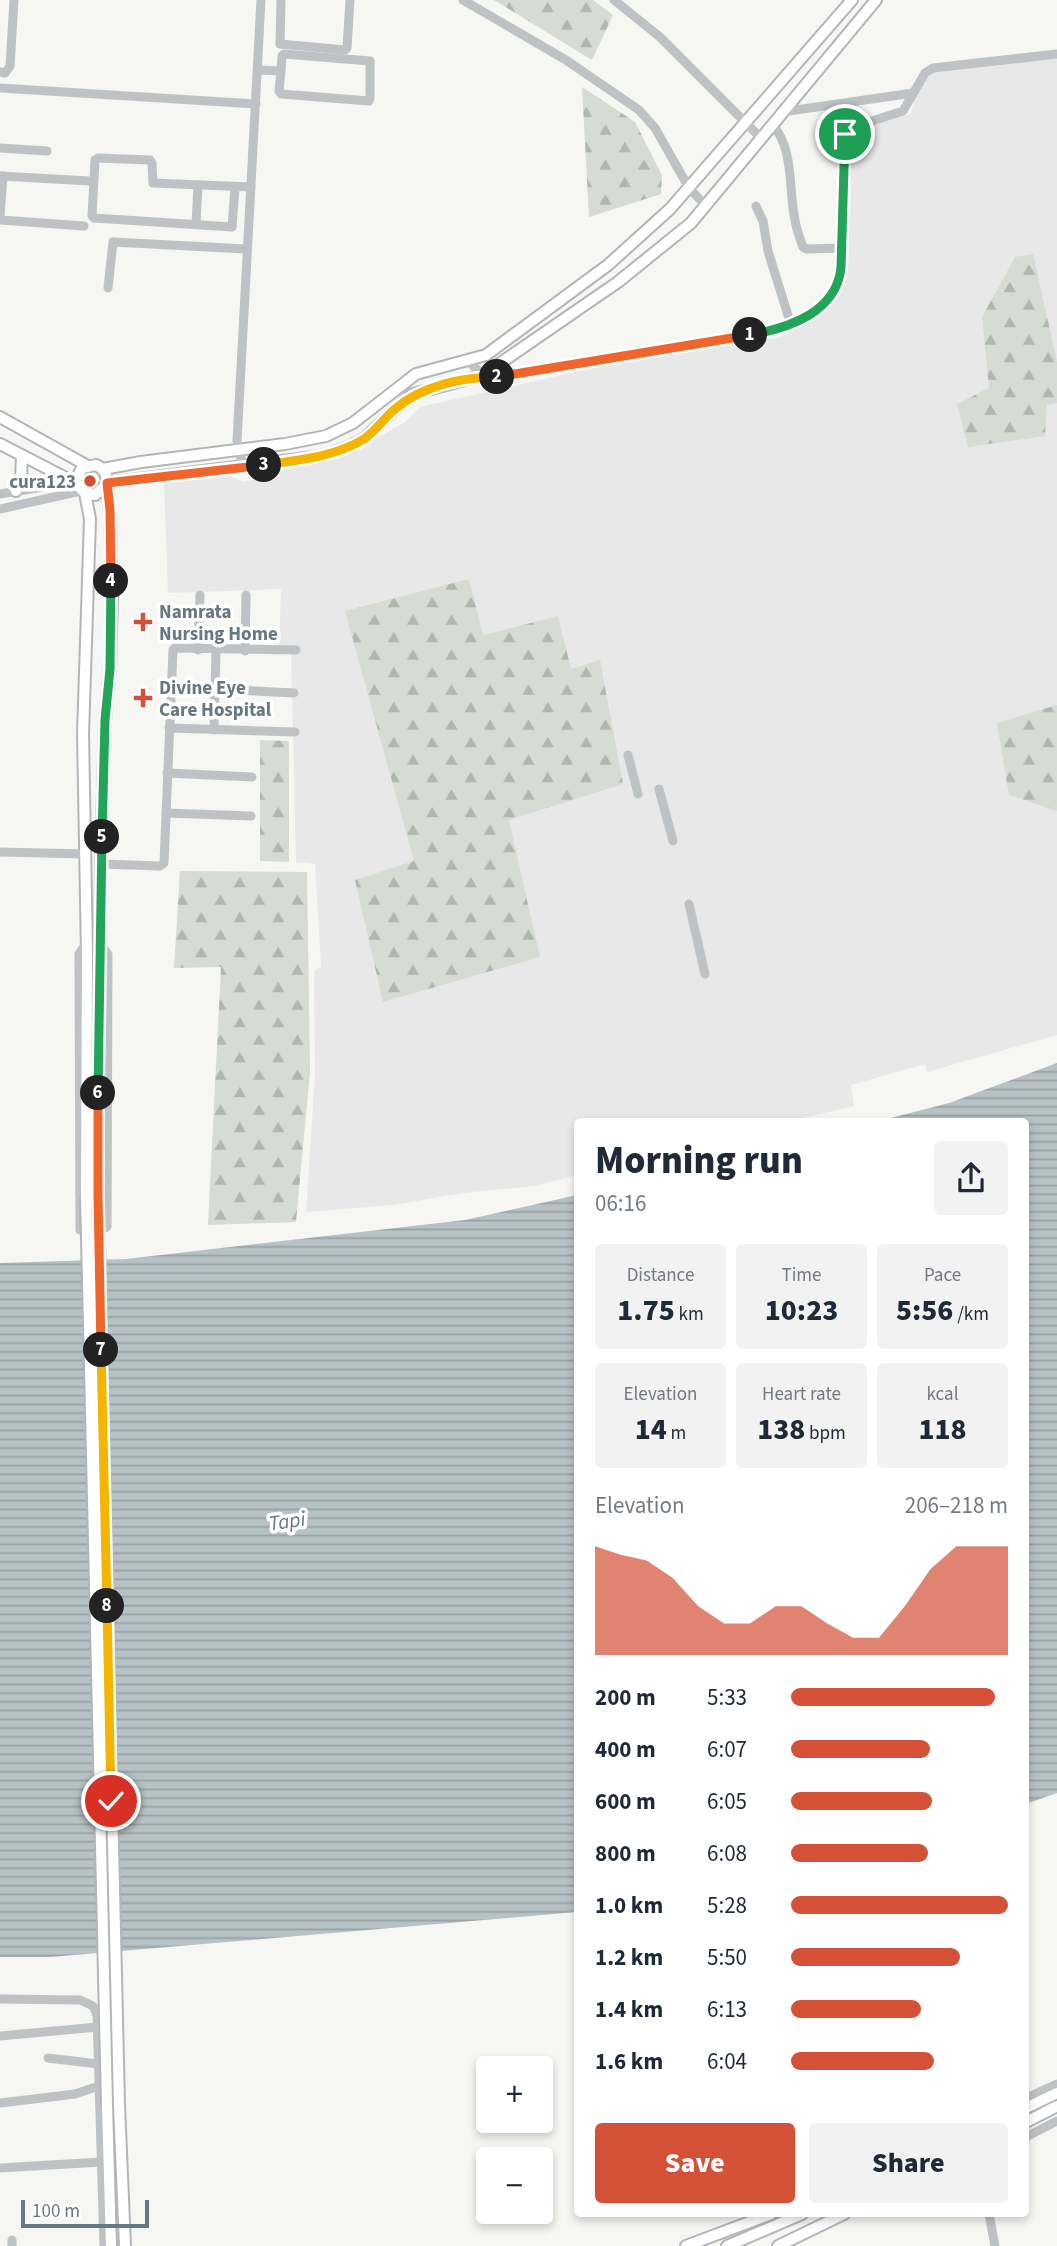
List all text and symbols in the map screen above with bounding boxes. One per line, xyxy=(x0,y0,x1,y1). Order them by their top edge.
pin xyxy=(815,104,875,164)
icon: arrive xyxy=(826,115,864,153)
pin: 1 xyxy=(732,318,768,352)
text: 1 xyxy=(744,321,755,348)
pin: 2 xyxy=(480,360,514,394)
text: 2 xyxy=(491,363,502,390)
pin: 3 xyxy=(246,448,282,482)
text: 3 xyxy=(258,451,269,478)
place label: cura123 xyxy=(9,469,76,496)
marker: cura123 xyxy=(82,473,98,489)
pin: 4 xyxy=(94,564,128,598)
text: 4 xyxy=(105,567,116,594)
place label: Namrata Nursing Home xyxy=(159,599,278,648)
marker: Namrata Nursing Home xyxy=(133,612,153,632)
place label: Divine Eye Care Hospital xyxy=(159,675,272,724)
marker: Divine Eye Care Hospital xyxy=(133,688,153,708)
pin: 5 xyxy=(84,820,119,854)
text: 5 xyxy=(96,823,107,850)
pin: 6 xyxy=(80,1076,116,1110)
text: 6 xyxy=(92,1079,103,1106)
text: Morning run xyxy=(595,1134,803,1188)
button: share xyxy=(934,1141,1008,1215)
text: 06:16 xyxy=(595,1187,646,1220)
text: Distance xyxy=(627,1262,694,1289)
text: Time xyxy=(781,1262,822,1289)
text: Pace xyxy=(924,1262,961,1289)
text: 1.75 xyxy=(617,1289,675,1332)
text: 10:23 xyxy=(765,1289,838,1332)
text: 5:56 xyxy=(896,1289,953,1332)
text: km xyxy=(675,1301,704,1328)
text: /km xyxy=(953,1301,989,1328)
pin: 7 xyxy=(84,1332,119,1368)
text: 7 xyxy=(95,1336,106,1363)
text: Elevation xyxy=(624,1381,697,1408)
text: Heart rate xyxy=(762,1381,841,1408)
text: kcal xyxy=(927,1381,958,1408)
text: 14 xyxy=(635,1408,667,1451)
text: 138 xyxy=(757,1408,805,1451)
text: 118 xyxy=(918,1408,967,1451)
text: m xyxy=(667,1420,686,1447)
text: bpm xyxy=(805,1420,846,1447)
text: Elevation xyxy=(595,1489,685,1522)
text: 206–218 m xyxy=(905,1489,1008,1522)
water label: Tapi xyxy=(267,1503,308,1538)
pin: 8 xyxy=(90,1588,124,1624)
text: 8 xyxy=(101,1592,112,1619)
text: 200 m xyxy=(595,1681,656,1714)
text: 5:33 xyxy=(707,1681,747,1714)
text: 400 m xyxy=(595,1733,656,1766)
text: 6:07 xyxy=(707,1733,747,1766)
pin xyxy=(81,1771,141,1831)
icon: check xyxy=(92,1782,130,1820)
text: 600 m xyxy=(595,1785,656,1818)
text: 6:05 xyxy=(707,1785,747,1818)
text: 800 m xyxy=(595,1837,656,1870)
text: 6:08 xyxy=(707,1837,747,1870)
text: 1.0 km xyxy=(595,1889,663,1922)
text: 5:28 xyxy=(707,1889,747,1922)
text: 1.2 km xyxy=(595,1941,663,1974)
text: 5:50 xyxy=(707,1941,747,1974)
text: 1.4 km xyxy=(595,1993,663,2026)
text: 6:13 xyxy=(707,1993,747,2026)
text: 1.6 km xyxy=(595,2045,663,2078)
text: 6:04 xyxy=(707,2045,747,2078)
map controls xyxy=(476,2056,553,2224)
button: + xyxy=(476,2056,553,2133)
button: Save xyxy=(595,2123,795,2203)
button: Share xyxy=(809,2123,1008,2203)
button: − xyxy=(476,2147,553,2224)
scale bar xyxy=(21,2197,149,2229)
text: 100 m xyxy=(32,2198,80,2225)

